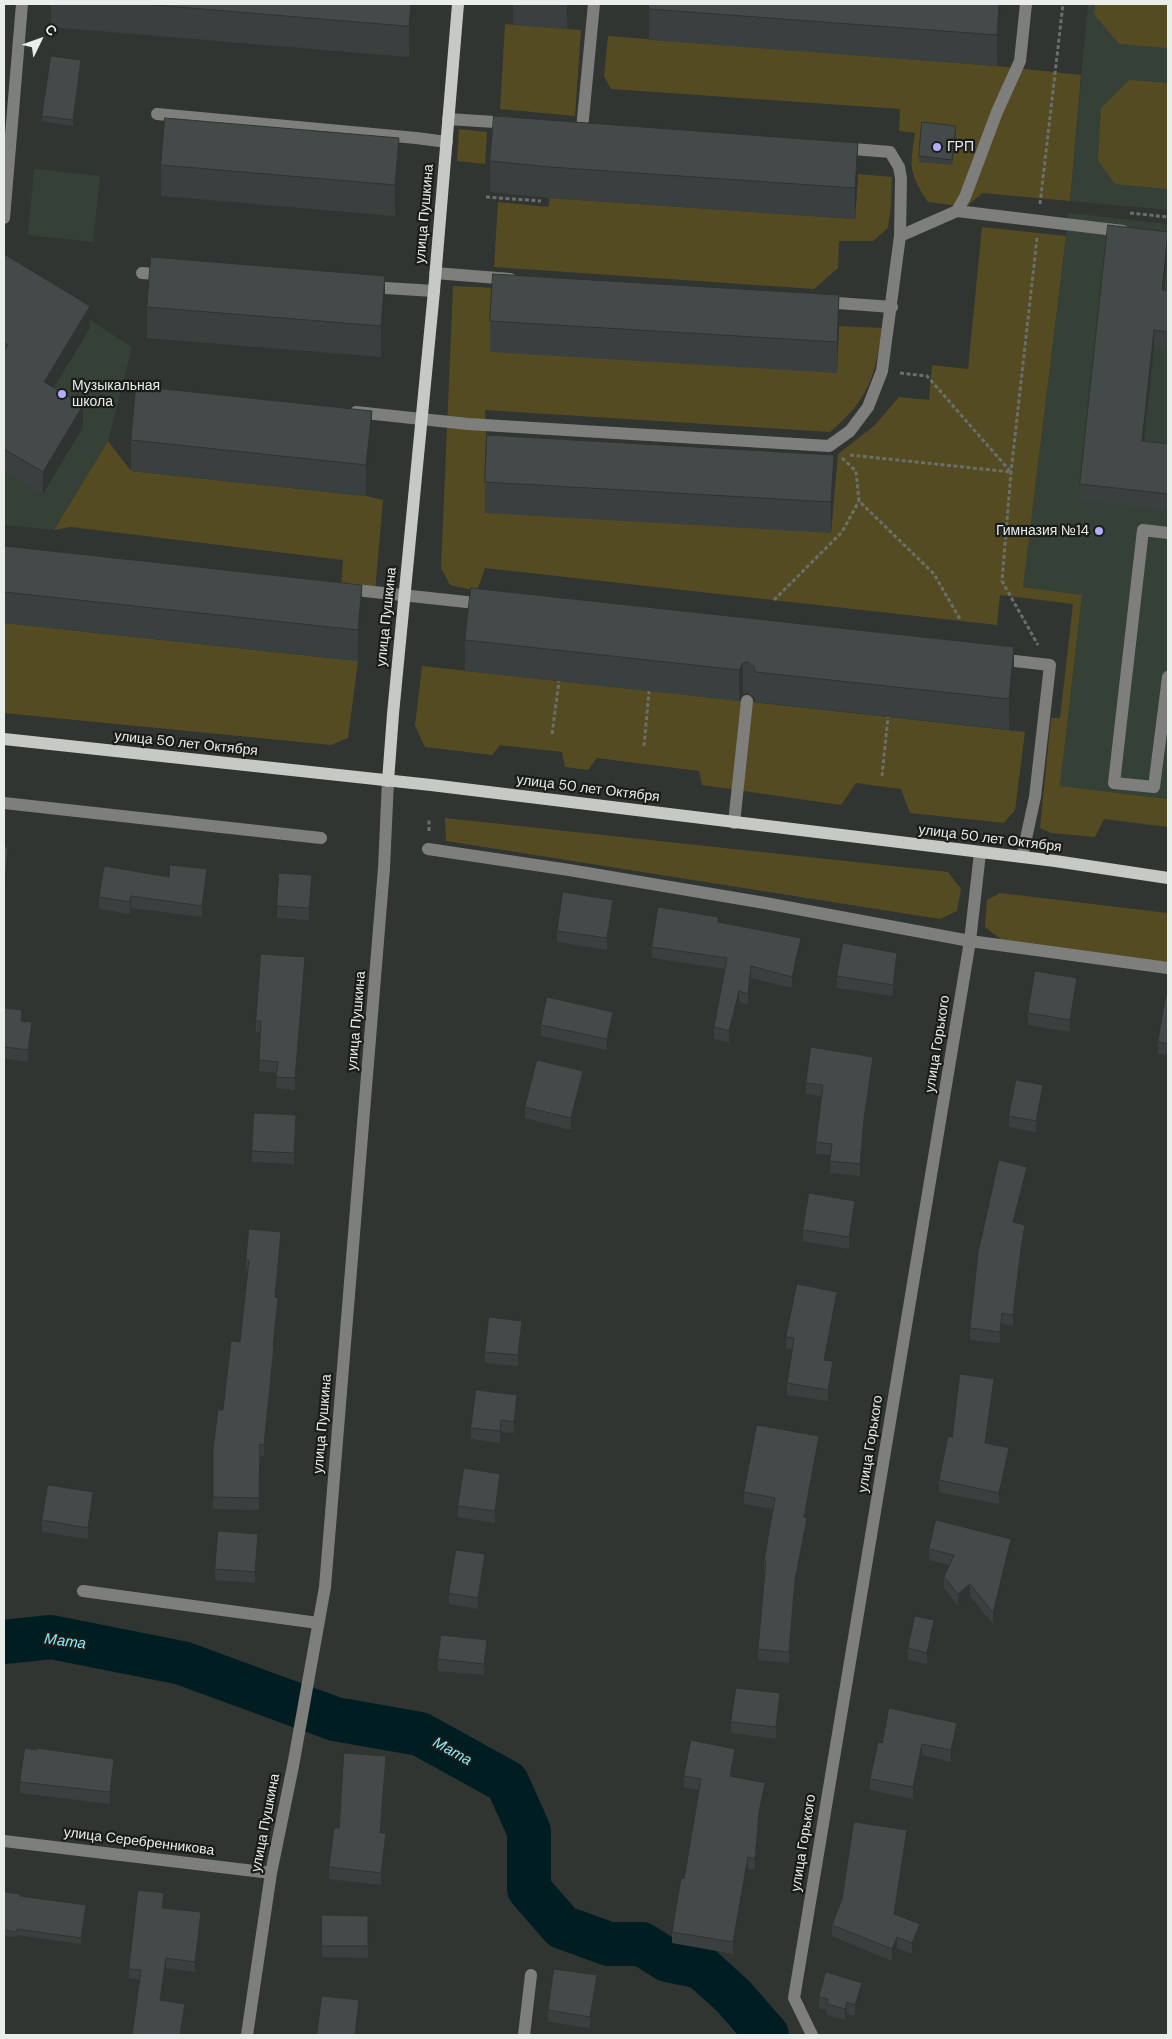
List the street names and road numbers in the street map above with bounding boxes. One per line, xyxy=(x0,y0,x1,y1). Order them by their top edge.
street label: улица Пушкина xyxy=(412,163,438,265)
street label: улица Пушкина xyxy=(373,566,401,668)
street label: улица 50 лет Октября xyxy=(113,728,259,760)
street label: улица 50 лет Октября xyxy=(515,772,661,806)
street label: улица 50 лет Октября xyxy=(917,822,1063,856)
street label: улица Пушкина xyxy=(344,970,370,1072)
street label: улица Горького xyxy=(922,994,954,1094)
street label: улица Пушкина xyxy=(310,1373,336,1475)
street label: улица Горького xyxy=(855,1394,887,1494)
street label: улица Пушкина xyxy=(248,1772,284,1874)
street label: улица Горького xyxy=(788,1793,820,1893)
street label: улица Серебренникова xyxy=(63,1824,215,1860)

